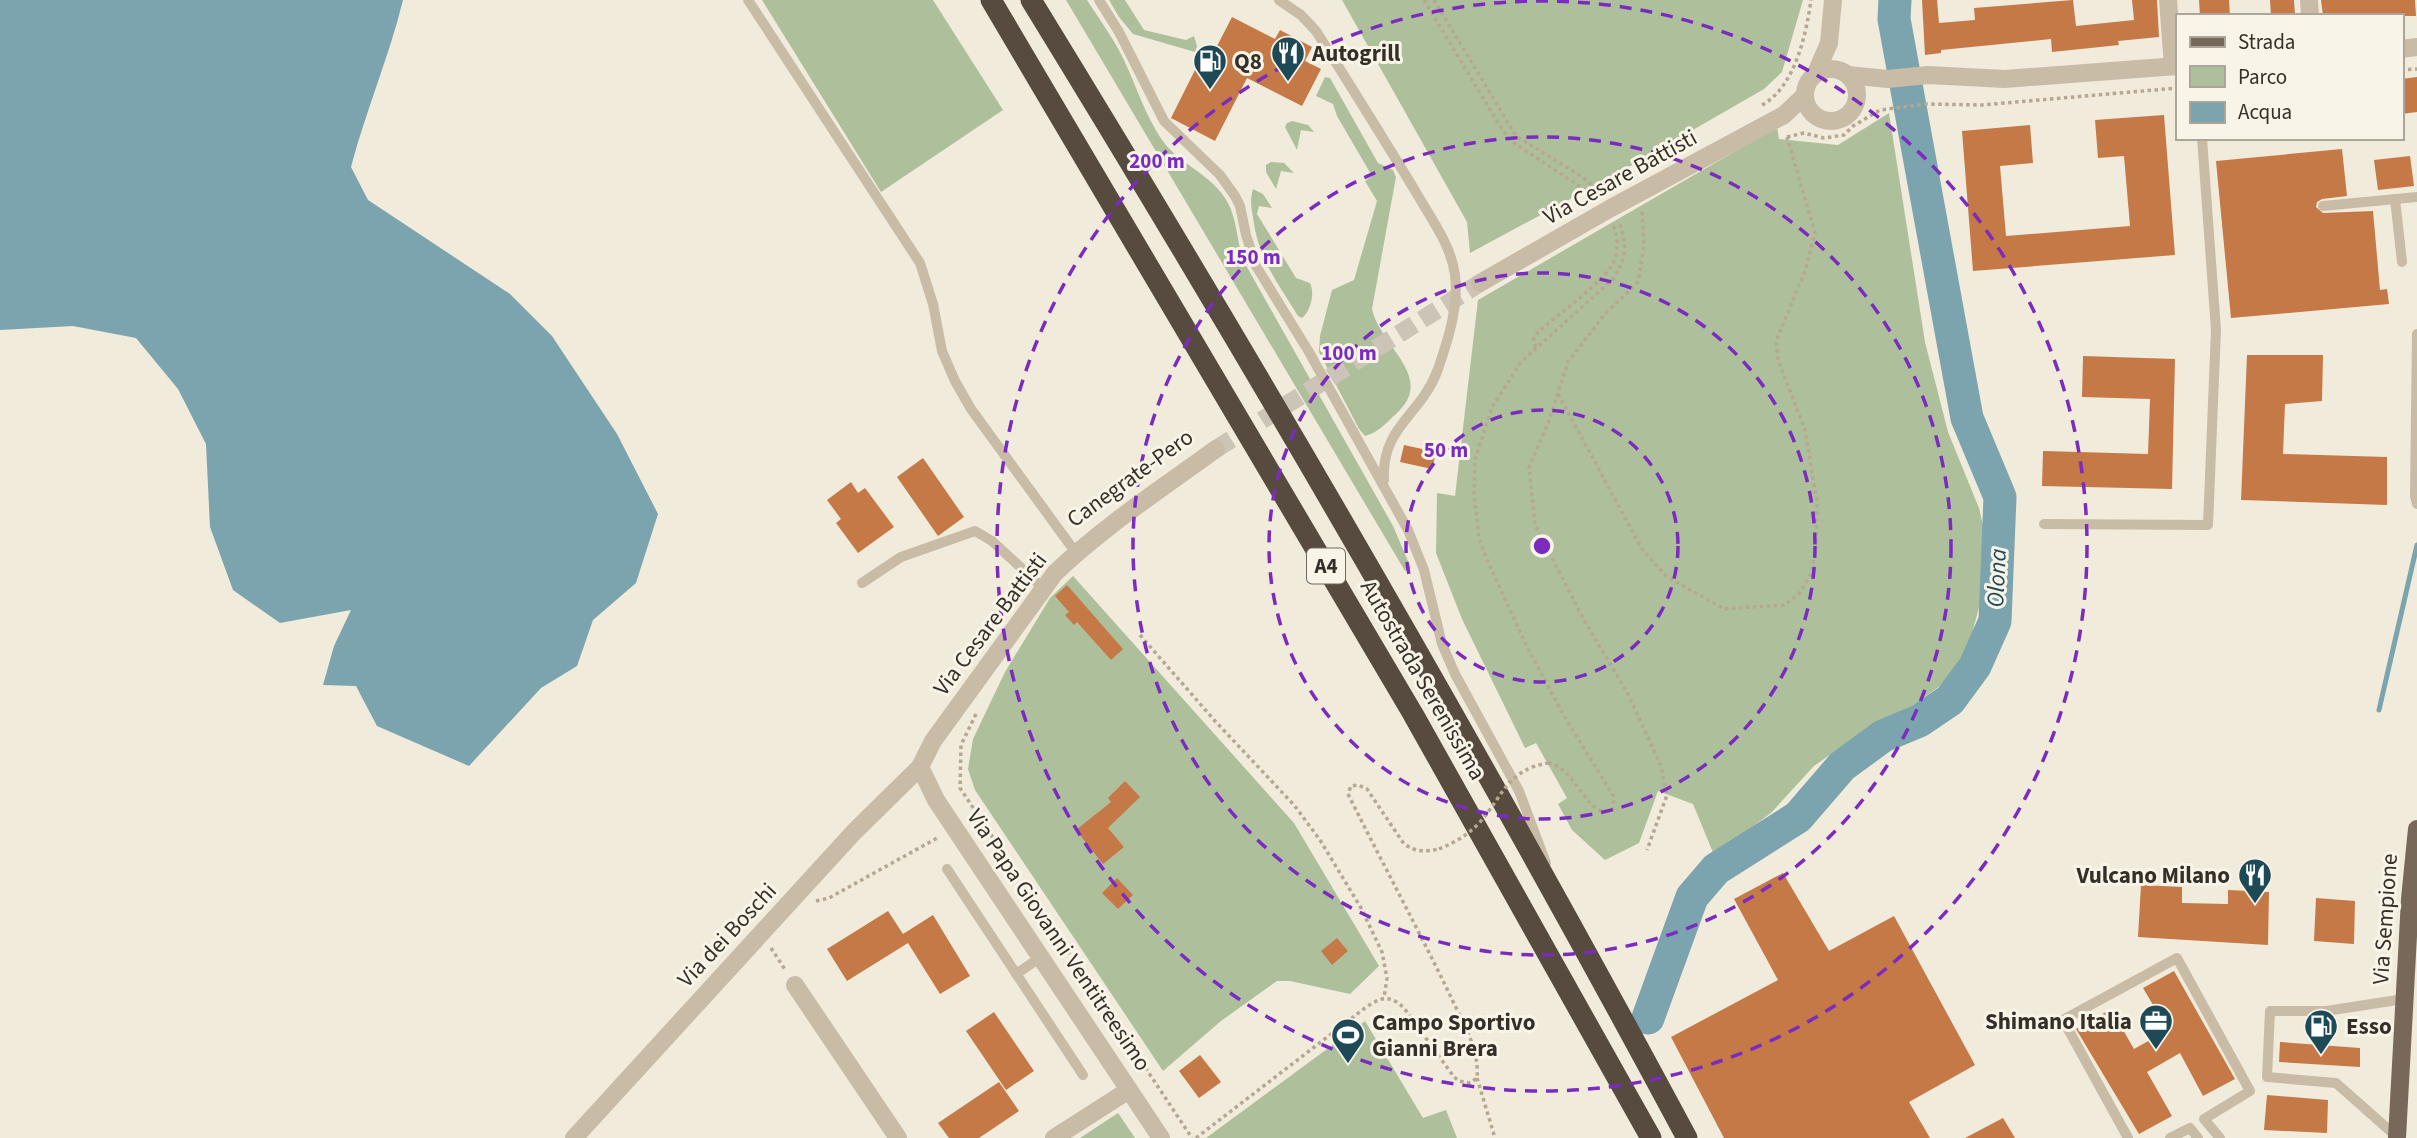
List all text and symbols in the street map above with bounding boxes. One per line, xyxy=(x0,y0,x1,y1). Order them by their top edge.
legend xyxy=(2176,14,2403,140)
text: Strada xyxy=(2238,27,2295,57)
restaurant icon: Autogrill xyxy=(1269,34,1307,83)
place label: Autogrill xyxy=(1311,37,1401,70)
fuel station icon: Q8 xyxy=(1191,42,1229,91)
place label: Q8 xyxy=(1234,45,1262,78)
text: Parco xyxy=(2238,62,2287,92)
text: Acqua xyxy=(2238,97,2292,127)
street label: Via Cesare Battisti xyxy=(1537,121,1703,233)
text: 200 m xyxy=(1129,146,1185,176)
text: 150 m xyxy=(1225,242,1281,272)
text: 100 m xyxy=(1321,338,1377,368)
street label: Canegrate-Pero xyxy=(1060,421,1200,535)
text: 50 m xyxy=(1424,435,1468,465)
centre of rings xyxy=(1530,534,1554,558)
street label: Via Cesare Battisti xyxy=(925,546,1055,702)
road number: A4 xyxy=(1307,548,1345,584)
water label: Olona xyxy=(1978,548,2016,608)
street label: Autostrada Serenissima xyxy=(1352,574,1494,786)
street label: Via Papa Giovanni Ventitreesimo xyxy=(959,802,1159,1078)
street label: Via Sempione xyxy=(2364,852,2406,986)
restaurant icon: Vulcano Milano xyxy=(2236,856,2274,905)
place label: Vulcano Milano xyxy=(2076,859,2230,892)
street label: Via dei Boschi xyxy=(670,875,784,995)
office icon: Shimano Italia xyxy=(2137,1002,2175,1051)
place label: Shimano Italia xyxy=(1985,1005,2132,1038)
place label: Campo Sportivo Gianni Brera xyxy=(1372,1006,1535,1065)
fuel station icon: Esso xyxy=(2302,1007,2340,1056)
place label: Esso xyxy=(2346,1010,2392,1043)
sports icon: Campo Sportivo Gianni Brera xyxy=(1329,1016,1367,1065)

